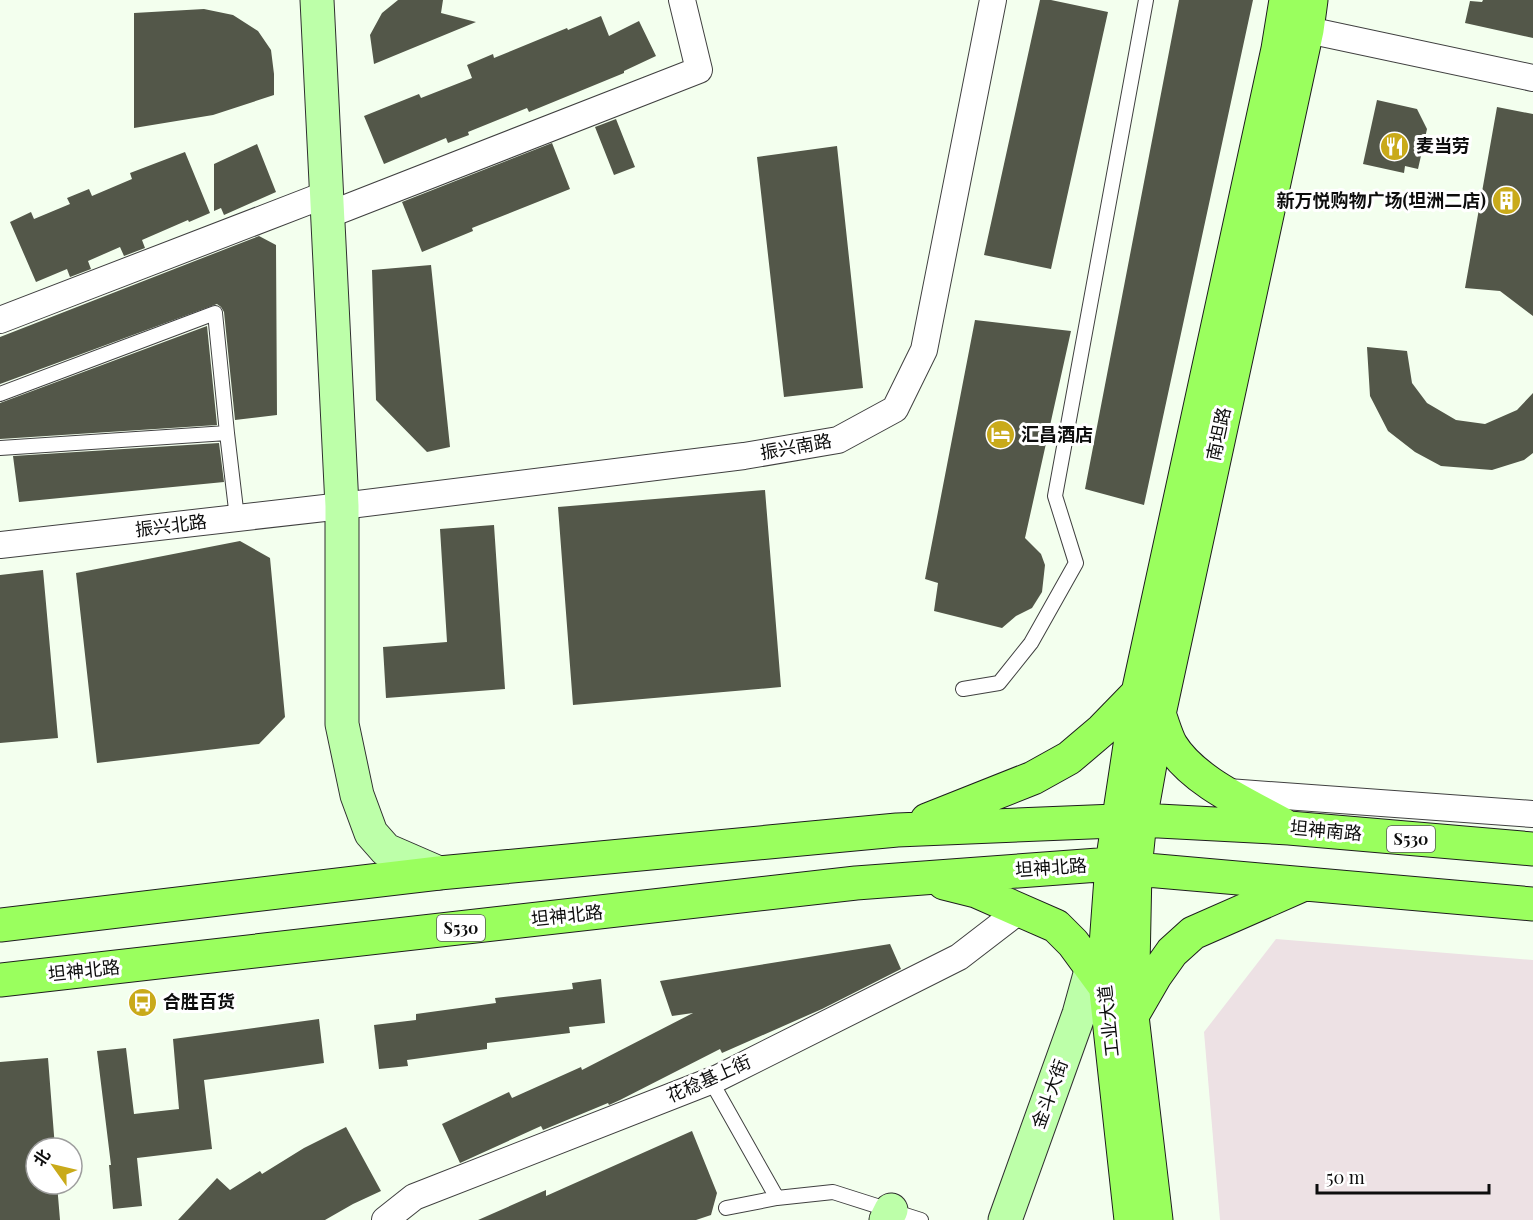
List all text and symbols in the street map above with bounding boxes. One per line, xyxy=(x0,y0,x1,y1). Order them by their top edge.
restaurant icon: 麦当劳 xyxy=(1379,130,1411,162)
place label: 麦当劳 xyxy=(1416,133,1470,157)
building icon: 新万悦购物广场(坦洲二店) xyxy=(1491,185,1523,217)
place label: 新万悦购物广场(坦洲二店) xyxy=(1277,188,1486,212)
street label: 南坦路 xyxy=(1201,405,1235,463)
hotel icon: 汇昌酒店 xyxy=(984,419,1016,451)
place label: 汇昌酒店 xyxy=(1021,422,1093,446)
street label: 振兴南路 xyxy=(758,428,833,464)
street label: 振兴北路 xyxy=(134,509,208,541)
street label: 坦神南路 xyxy=(1289,815,1363,845)
road number: S530 xyxy=(1387,826,1435,852)
street label: 坦神北路 xyxy=(1014,853,1088,881)
street label: 坦神北路 xyxy=(530,899,604,931)
road number: S530 xyxy=(437,915,485,941)
street label: 坦神北路 xyxy=(47,954,121,986)
street label: 工业大道 xyxy=(1092,984,1124,1058)
bus stop icon: 合胜百货 xyxy=(126,986,158,1018)
place label: 合胜百货 xyxy=(163,989,235,1013)
street label: 花稔基上街 xyxy=(663,1049,755,1107)
street label: 金斗大街 xyxy=(1025,1056,1073,1132)
north arrow xyxy=(24,1136,84,1196)
text: 北 xyxy=(28,1145,54,1170)
scale bar xyxy=(1317,1157,1490,1195)
text: 50 m xyxy=(1326,1165,1365,1189)

